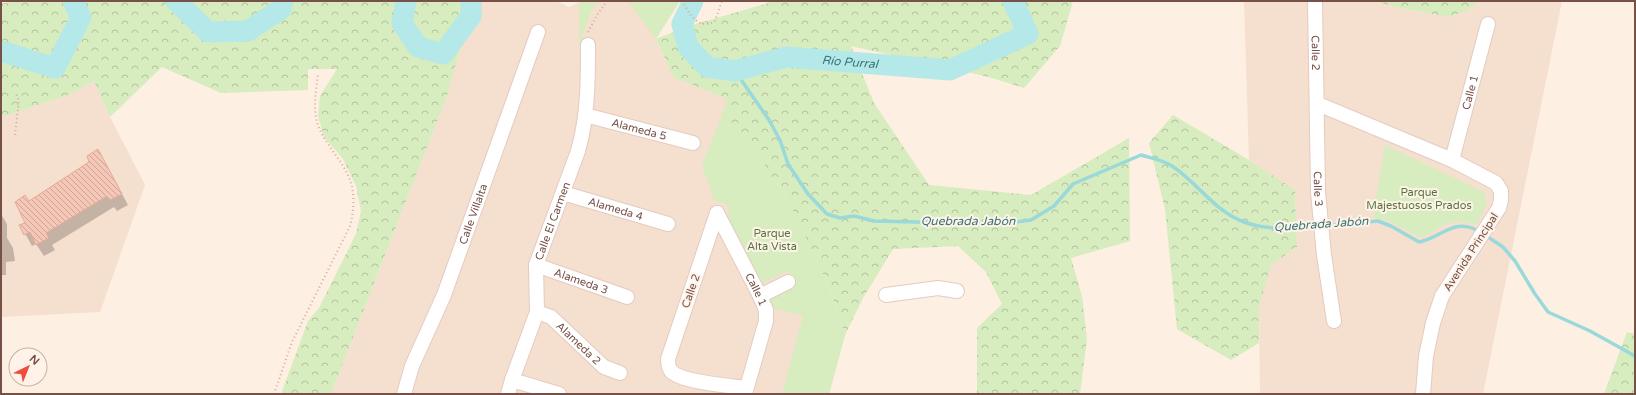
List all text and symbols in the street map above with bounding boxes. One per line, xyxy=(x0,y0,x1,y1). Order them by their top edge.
street label: Calle 2 xyxy=(1309,35,1323,71)
water label: Río Purral xyxy=(821,53,880,71)
street label: Calle 1 xyxy=(1459,74,1481,111)
street label: Alameda 5 xyxy=(610,116,668,142)
street label: Calle 3 xyxy=(1311,171,1326,207)
street label: Calle El Carmen xyxy=(532,180,573,262)
street label: Calle Villalta xyxy=(456,182,490,246)
park label: Parque Majestuosos Prados xyxy=(1366,186,1472,212)
street label: Alameda 4 xyxy=(587,194,645,223)
street label: Avenida Principal xyxy=(1441,210,1501,294)
water label: Quebrada Jabón xyxy=(921,214,1016,228)
water label: Quebrada Jabón xyxy=(1273,214,1369,234)
park label: Parque Alta Vista xyxy=(747,227,797,253)
street label: Alameda 3 xyxy=(553,265,610,296)
street label: Calle 1 xyxy=(743,271,770,308)
street label: Calle 2 xyxy=(679,272,703,310)
street label: Alameda 2 xyxy=(554,319,604,367)
north arrow xyxy=(8,347,48,387)
text: N xyxy=(27,352,42,368)

